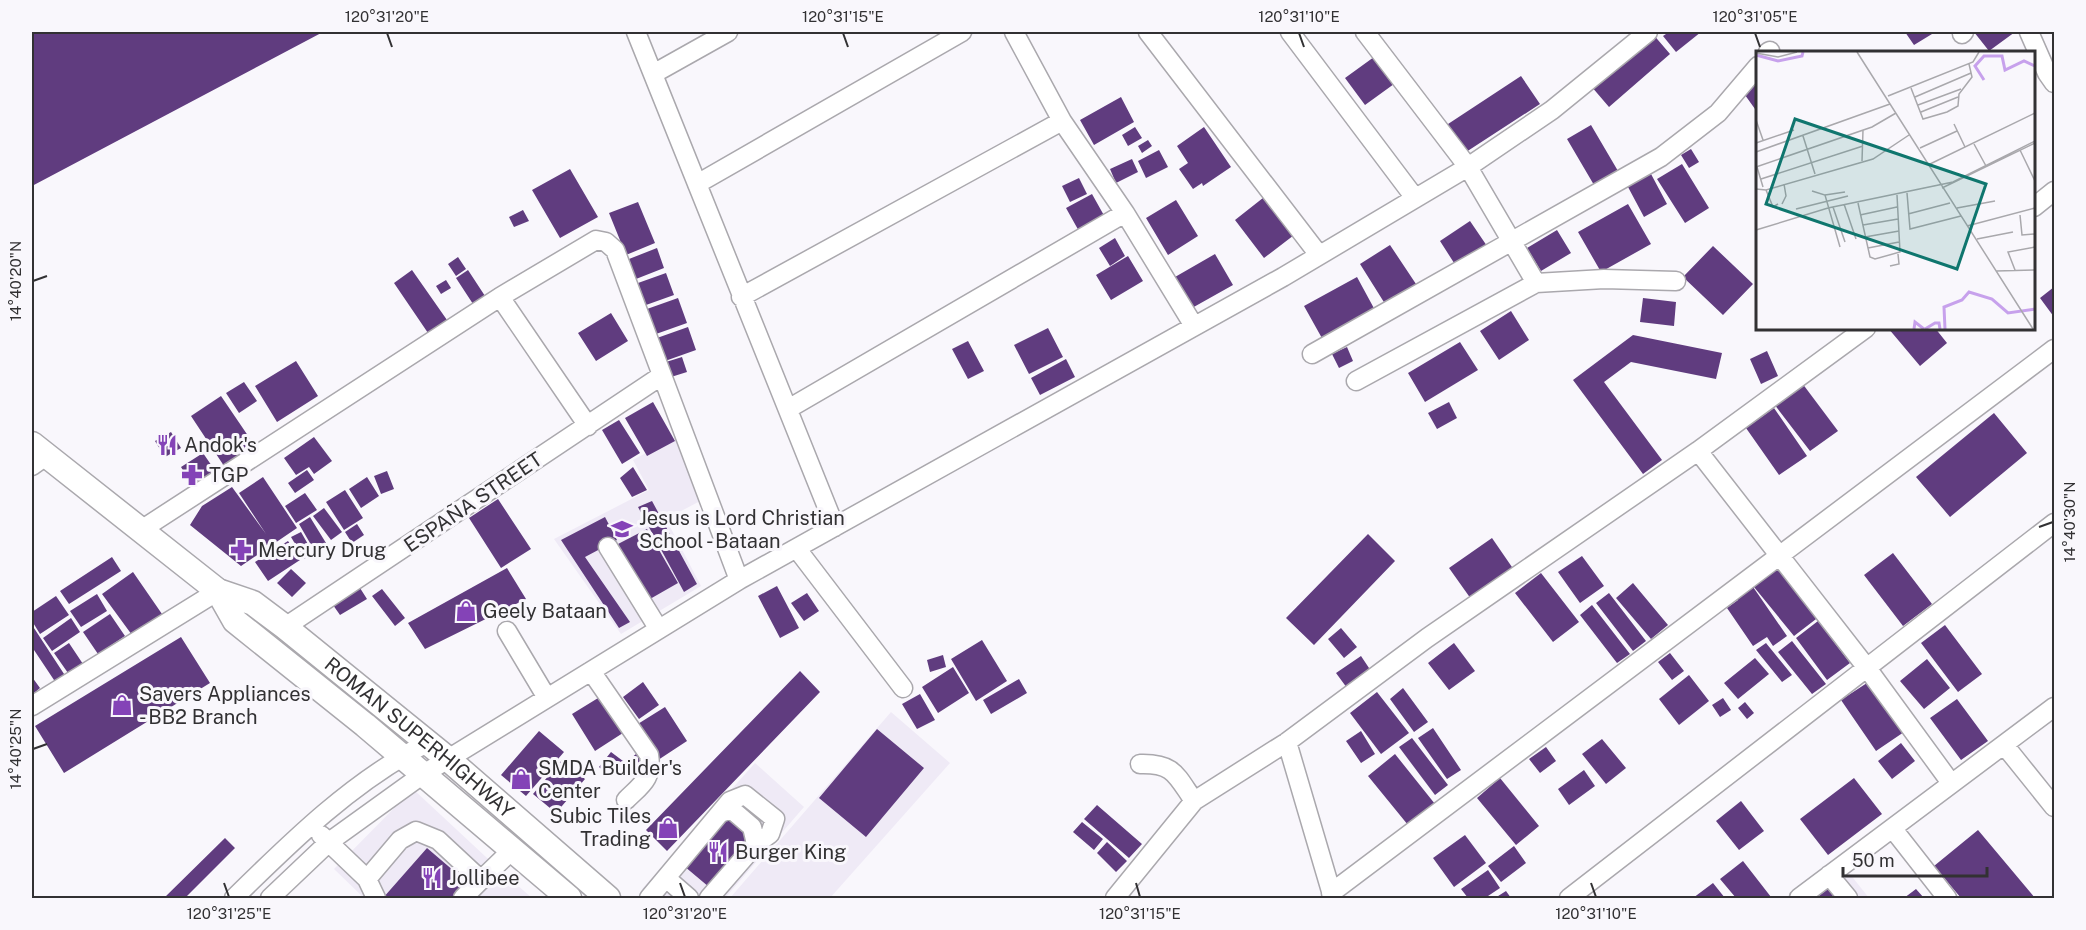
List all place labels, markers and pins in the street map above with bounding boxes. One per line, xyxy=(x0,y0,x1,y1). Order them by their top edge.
restaurant icon: Andok's xyxy=(155,433,179,457)
place label: Andok's xyxy=(184,433,257,457)
pharmacy icon: TGP xyxy=(180,463,204,487)
place label: TGP xyxy=(209,463,248,487)
place label: Jesus is Lord Christian School - Bataan xyxy=(639,506,845,553)
school or university icon: Jesus is Lord Christian School - Bataan xyxy=(610,517,634,541)
pharmacy icon: Mercury Drug xyxy=(229,538,253,562)
place label: Mercury Drug xyxy=(258,538,386,562)
shop icon: Geely Bataan xyxy=(454,599,478,623)
place label: Geely Bataan xyxy=(483,599,607,623)
place label: Savers Appliances - BB2 Branch xyxy=(139,682,311,729)
shop icon: Savers Appliances - BB2 Branch xyxy=(110,693,134,717)
place label: SMDA Builder's Center xyxy=(538,756,682,803)
shop icon: SMDA Builder's Center xyxy=(509,767,533,791)
place label: Subic Tiles Trading xyxy=(549,804,651,851)
shop icon: Subic Tiles Trading xyxy=(656,816,680,840)
restaurant icon: Burger King xyxy=(706,840,730,864)
place label: Burger King xyxy=(735,840,846,864)
restaurant icon: Jollibee xyxy=(420,866,444,890)
place label: Jollibee xyxy=(449,866,519,890)

